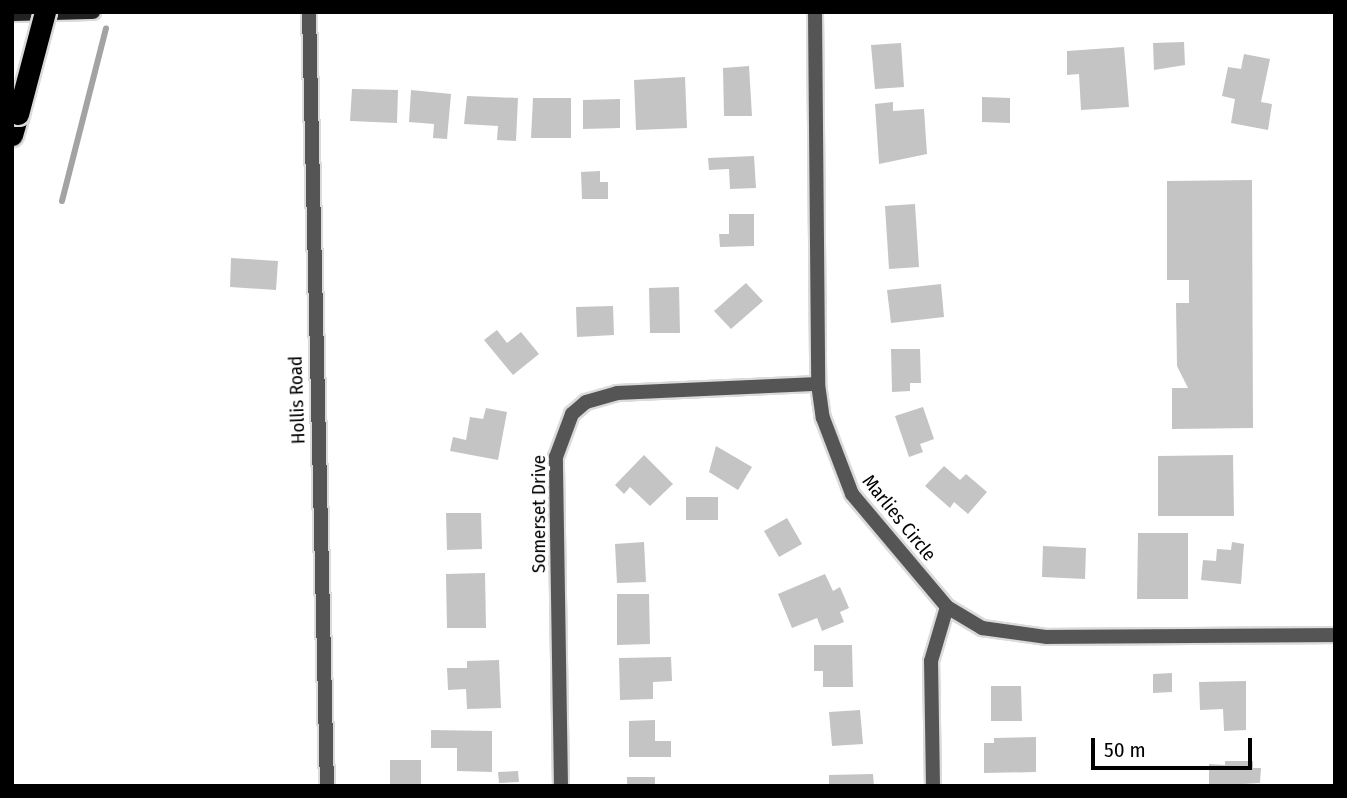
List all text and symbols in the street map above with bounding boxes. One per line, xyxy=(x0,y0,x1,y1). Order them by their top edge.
street label: Hollis Road xyxy=(284,355,310,445)
street label: Somerset Drive xyxy=(528,455,550,573)
street label: Marlies Circle xyxy=(857,470,941,566)
scale bar xyxy=(1095,724,1256,768)
text: 50 m xyxy=(1104,737,1146,763)

